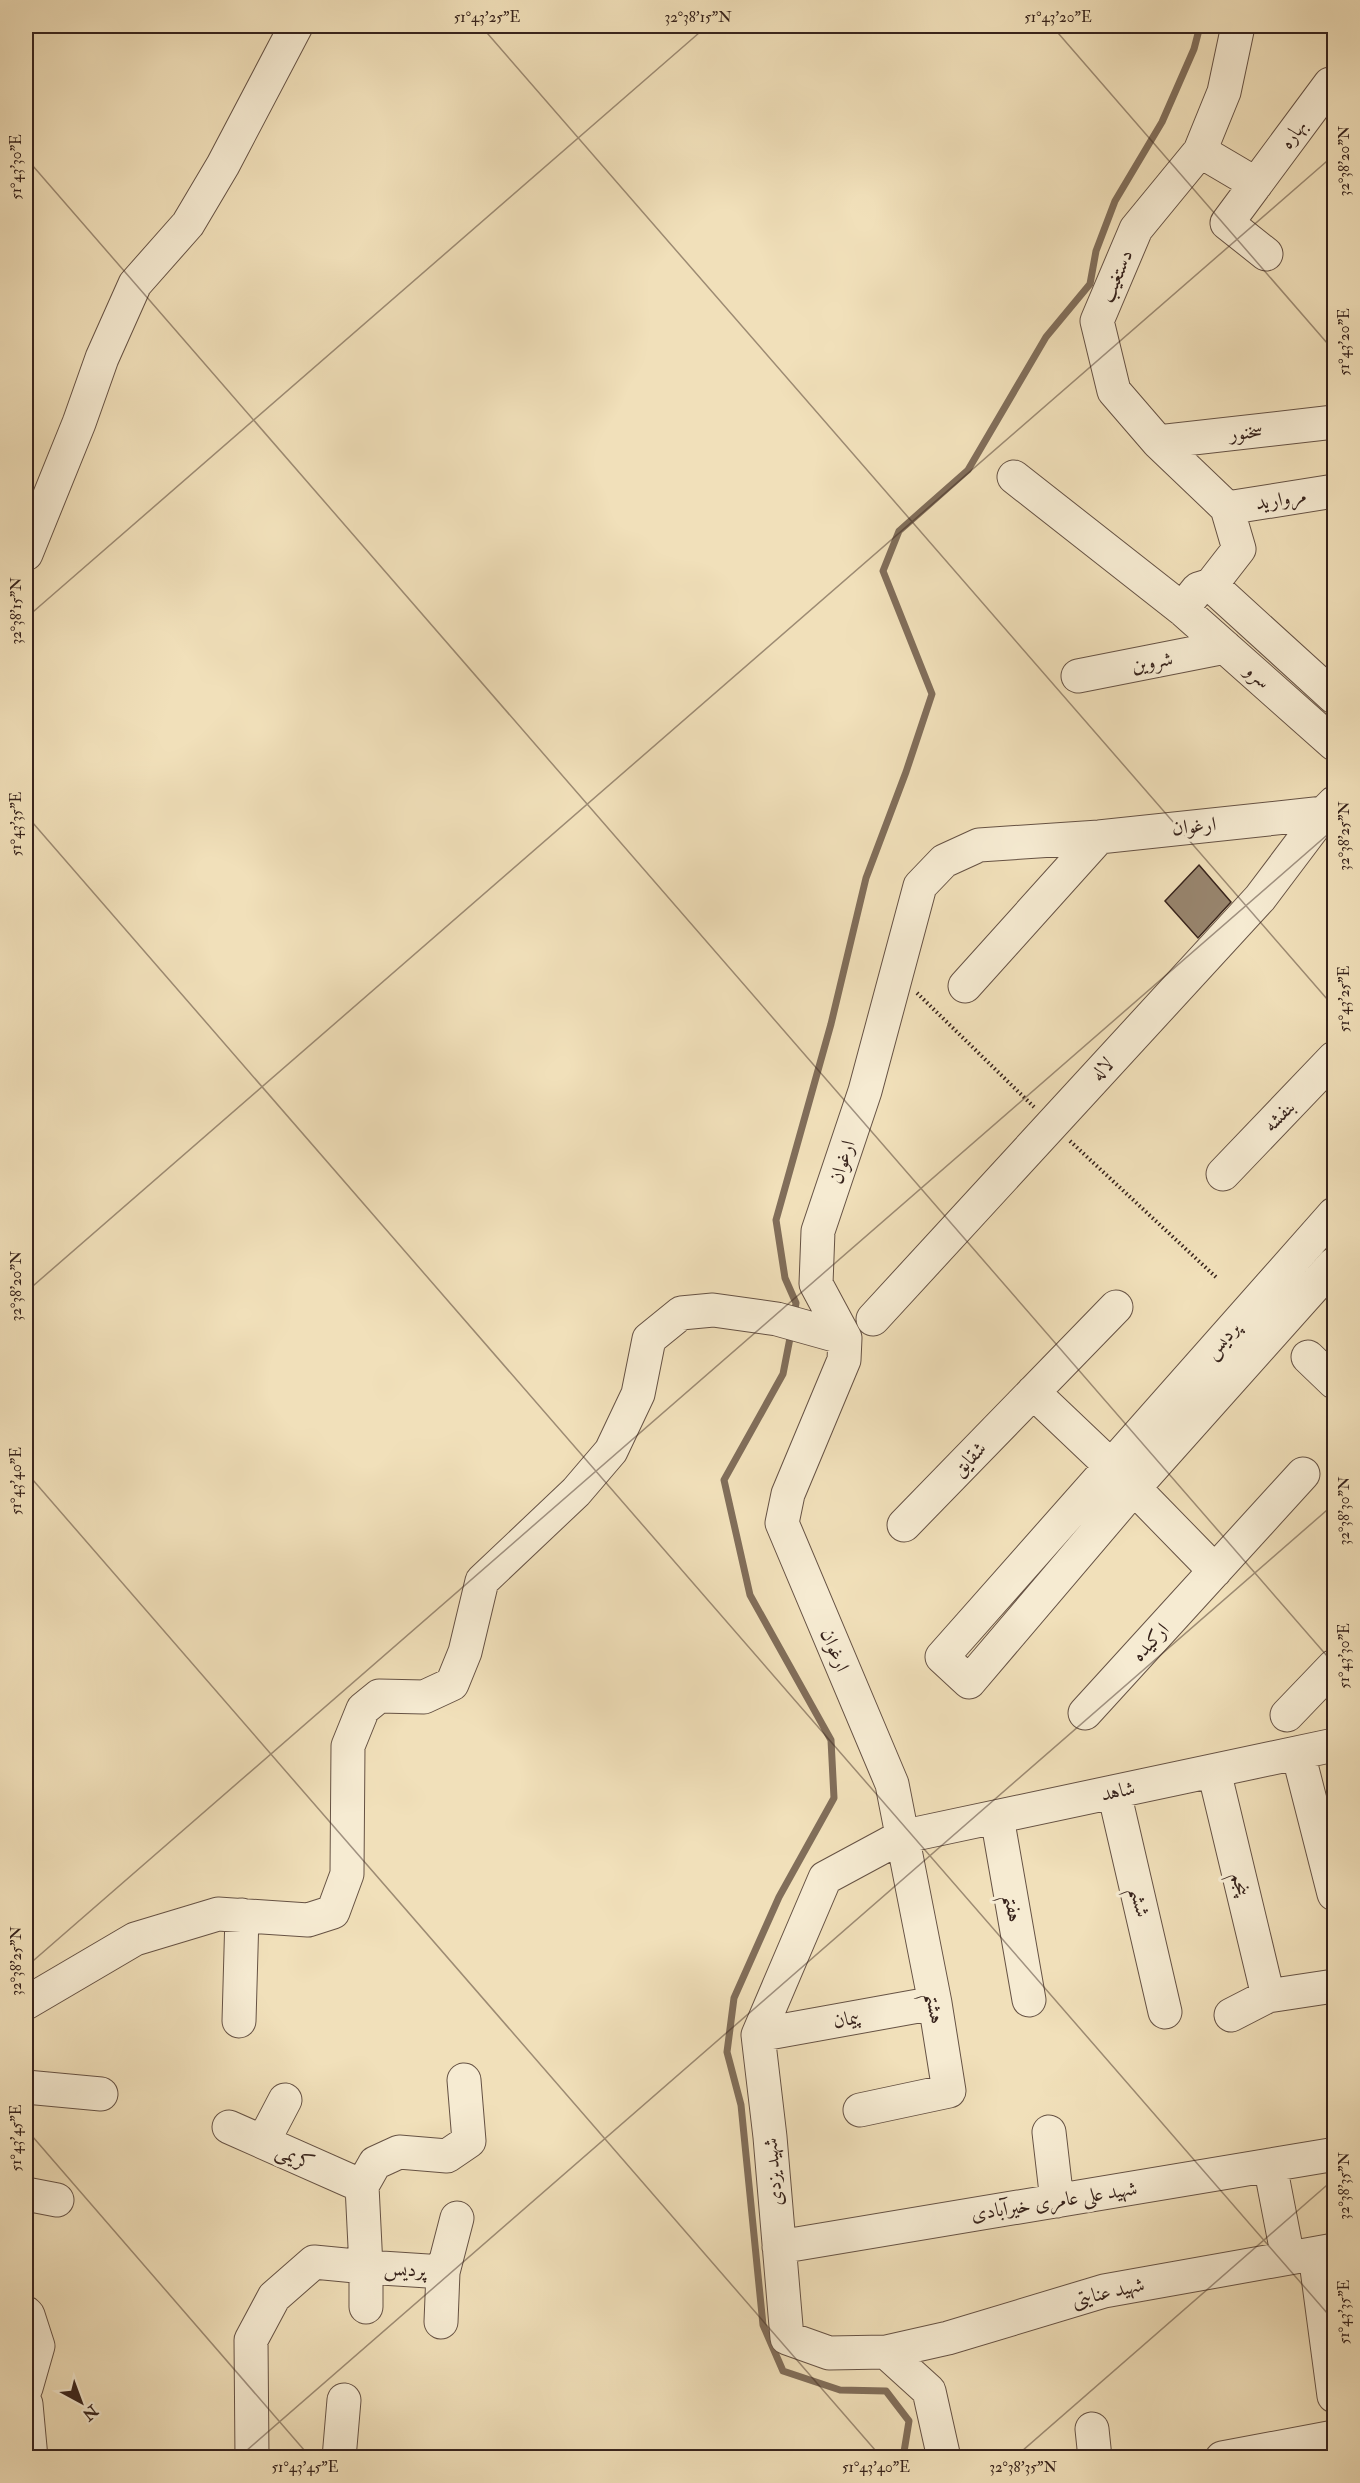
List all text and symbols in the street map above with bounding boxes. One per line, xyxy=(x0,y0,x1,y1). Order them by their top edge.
text: 51°43'25"E xyxy=(454,8,520,27)
text: 32°38'15"N xyxy=(664,8,732,27)
text: 51°43'20"E xyxy=(1024,8,1092,27)
street label: بهاره xyxy=(1274,114,1312,154)
text: 32°38'20"N xyxy=(1335,125,1354,196)
text: 51°43'30"E xyxy=(7,134,26,200)
street label: دستغیب xyxy=(1094,246,1139,307)
text: 51°43'20"E xyxy=(1335,308,1354,376)
street label: سخنور xyxy=(1226,418,1264,446)
street label: مروارید xyxy=(1254,483,1308,516)
text: 32°38'15"N xyxy=(7,577,26,645)
street label: شروین xyxy=(1129,646,1175,679)
street label: سرو xyxy=(1238,657,1276,695)
text: 51°43'35"E xyxy=(7,791,26,856)
text: 32°38'25"N xyxy=(1335,801,1354,871)
street label: ارغوان xyxy=(1171,811,1217,841)
text: 51°43'25"E xyxy=(1335,966,1354,1032)
street label: لاله xyxy=(1085,1052,1119,1086)
street label: بنفشه xyxy=(1258,1095,1300,1137)
street label: ارغوان xyxy=(823,1137,861,1187)
text: 32°38'20"N xyxy=(7,1250,26,1321)
street label: پردیس xyxy=(1199,1314,1248,1365)
street label: شقایق xyxy=(946,1436,992,1482)
text: 51°43'40"E xyxy=(7,1447,26,1515)
text: 32°38'30"N xyxy=(1335,1476,1354,1545)
street label: ارکیده xyxy=(1126,1617,1174,1667)
text: 51°43'30"E xyxy=(1335,1623,1354,1689)
street label: ارغوان xyxy=(815,1625,855,1675)
street label: شاهد xyxy=(1099,1775,1137,1807)
street label: پنجم xyxy=(1220,1869,1256,1902)
street label: ششم xyxy=(1118,1884,1156,1921)
street label: هفتم xyxy=(991,1892,1028,1925)
text: 32°38'25"N xyxy=(7,1926,26,1996)
street label: هشتم xyxy=(913,1990,950,2027)
street label: پیمان xyxy=(831,2004,863,2034)
text: 51°43'45"E xyxy=(7,2104,26,2171)
street label: شهید یزدی xyxy=(758,2137,788,2207)
street label: کریمی xyxy=(272,2138,318,2177)
text: 32°38'35"N xyxy=(1335,2152,1354,2220)
street label: شهید علی عامری خیرآبادی xyxy=(969,2175,1139,2228)
street label: پردیس xyxy=(383,2255,429,2284)
street label: شهید عنایتی xyxy=(1069,2272,1147,2313)
text: 51°43'35"E xyxy=(1335,2279,1354,2344)
north arrow xyxy=(51,2372,111,2432)
text: N xyxy=(78,2400,103,2425)
text: 51°43'45"E xyxy=(272,2458,339,2477)
text: 51°43'40"E xyxy=(842,2458,910,2477)
text: 32°38'35"N xyxy=(989,2458,1057,2477)

